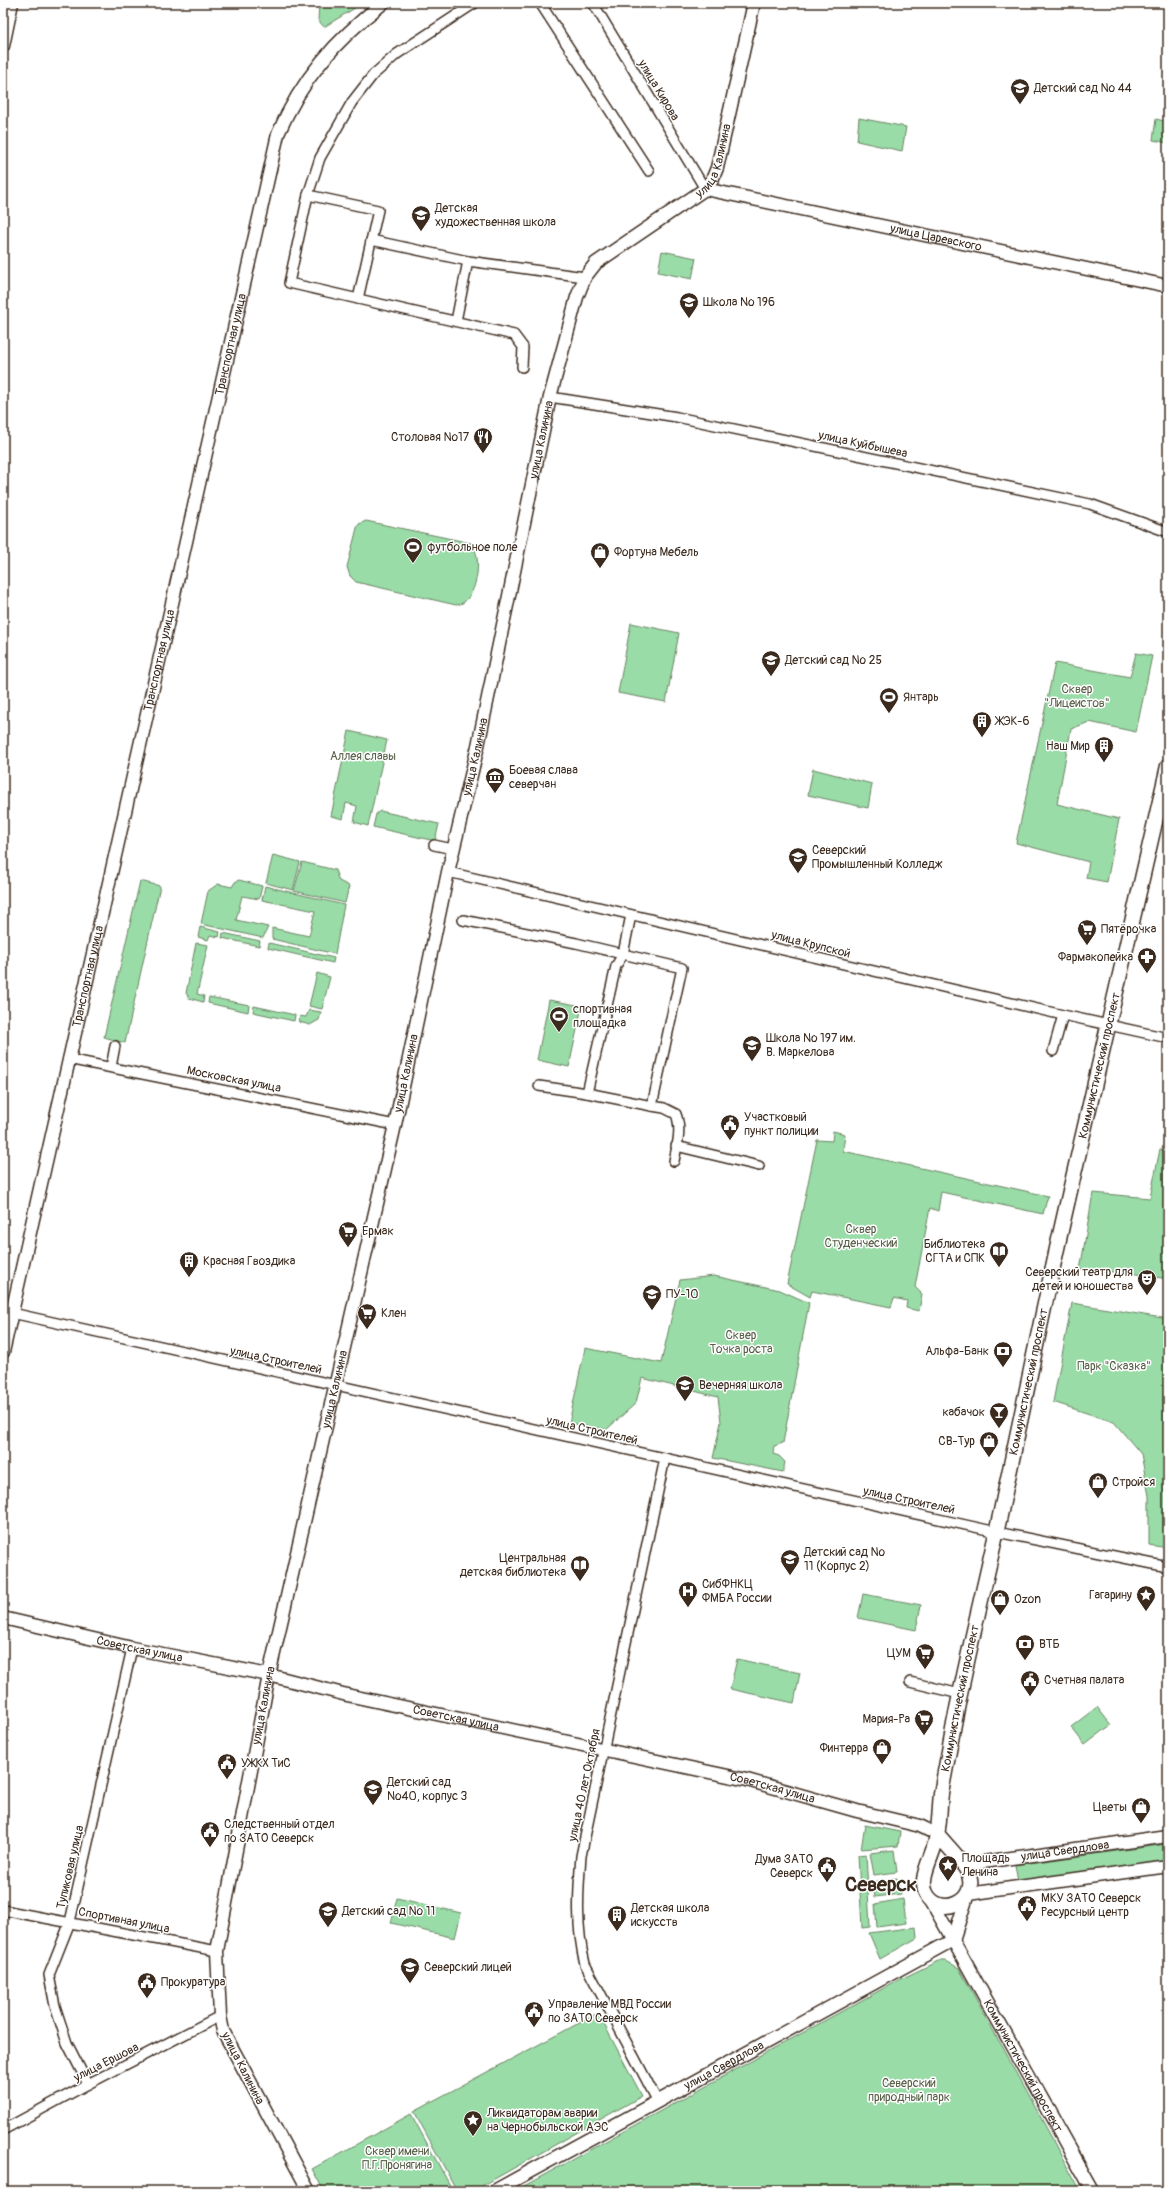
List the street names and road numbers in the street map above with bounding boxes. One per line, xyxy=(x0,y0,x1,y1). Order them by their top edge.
street label: улица Кирова xyxy=(634,56,683,124)
street label: улица Калинина xyxy=(692,122,735,202)
street label: улица Царевского xyxy=(888,221,984,255)
street label: Транспортная улица xyxy=(212,292,250,397)
street label: улица Калинина xyxy=(526,399,557,481)
street label: улица Куйбышева xyxy=(816,428,909,461)
street label: Транспортная улица xyxy=(141,608,178,713)
street label: улица Калинина xyxy=(459,716,492,798)
street label: Транспортная улица xyxy=(70,924,107,1029)
street label: улица Крупской xyxy=(769,927,852,962)
street label: Коммунистический проспект xyxy=(1075,991,1124,1140)
street label: улица Калинина xyxy=(391,1032,422,1115)
street label: Московская улица xyxy=(185,1063,283,1096)
street label: Коммунистический проспект xyxy=(1006,1307,1052,1456)
street label: улица Строителей xyxy=(228,1343,323,1378)
street label: улица Калинина xyxy=(319,1349,351,1431)
street label: улица Строителей xyxy=(544,1412,639,1448)
street label: улица Строителей xyxy=(861,1483,956,1518)
street label: Коммунистический проспект xyxy=(938,1624,983,1773)
street label: Советская улица xyxy=(95,1633,184,1666)
street label: улица Калинина xyxy=(249,1664,279,1747)
street label: Советская улица xyxy=(411,1702,501,1735)
street label: улица 40 лет Октября xyxy=(565,1727,604,1844)
street label: Советская улица xyxy=(728,1770,817,1807)
street label: Тупиковая улица xyxy=(54,1823,88,1910)
street label: улица Свердлова xyxy=(1019,1837,1111,1865)
street label: Спортивная улица xyxy=(77,1904,171,1937)
street label: Коммунистический проспект xyxy=(980,1997,1066,2135)
street label: улица Калинина xyxy=(217,2029,267,2107)
street label: улица Свердлова xyxy=(681,2038,767,2094)
street label: улица Ершова xyxy=(70,2039,142,2086)

